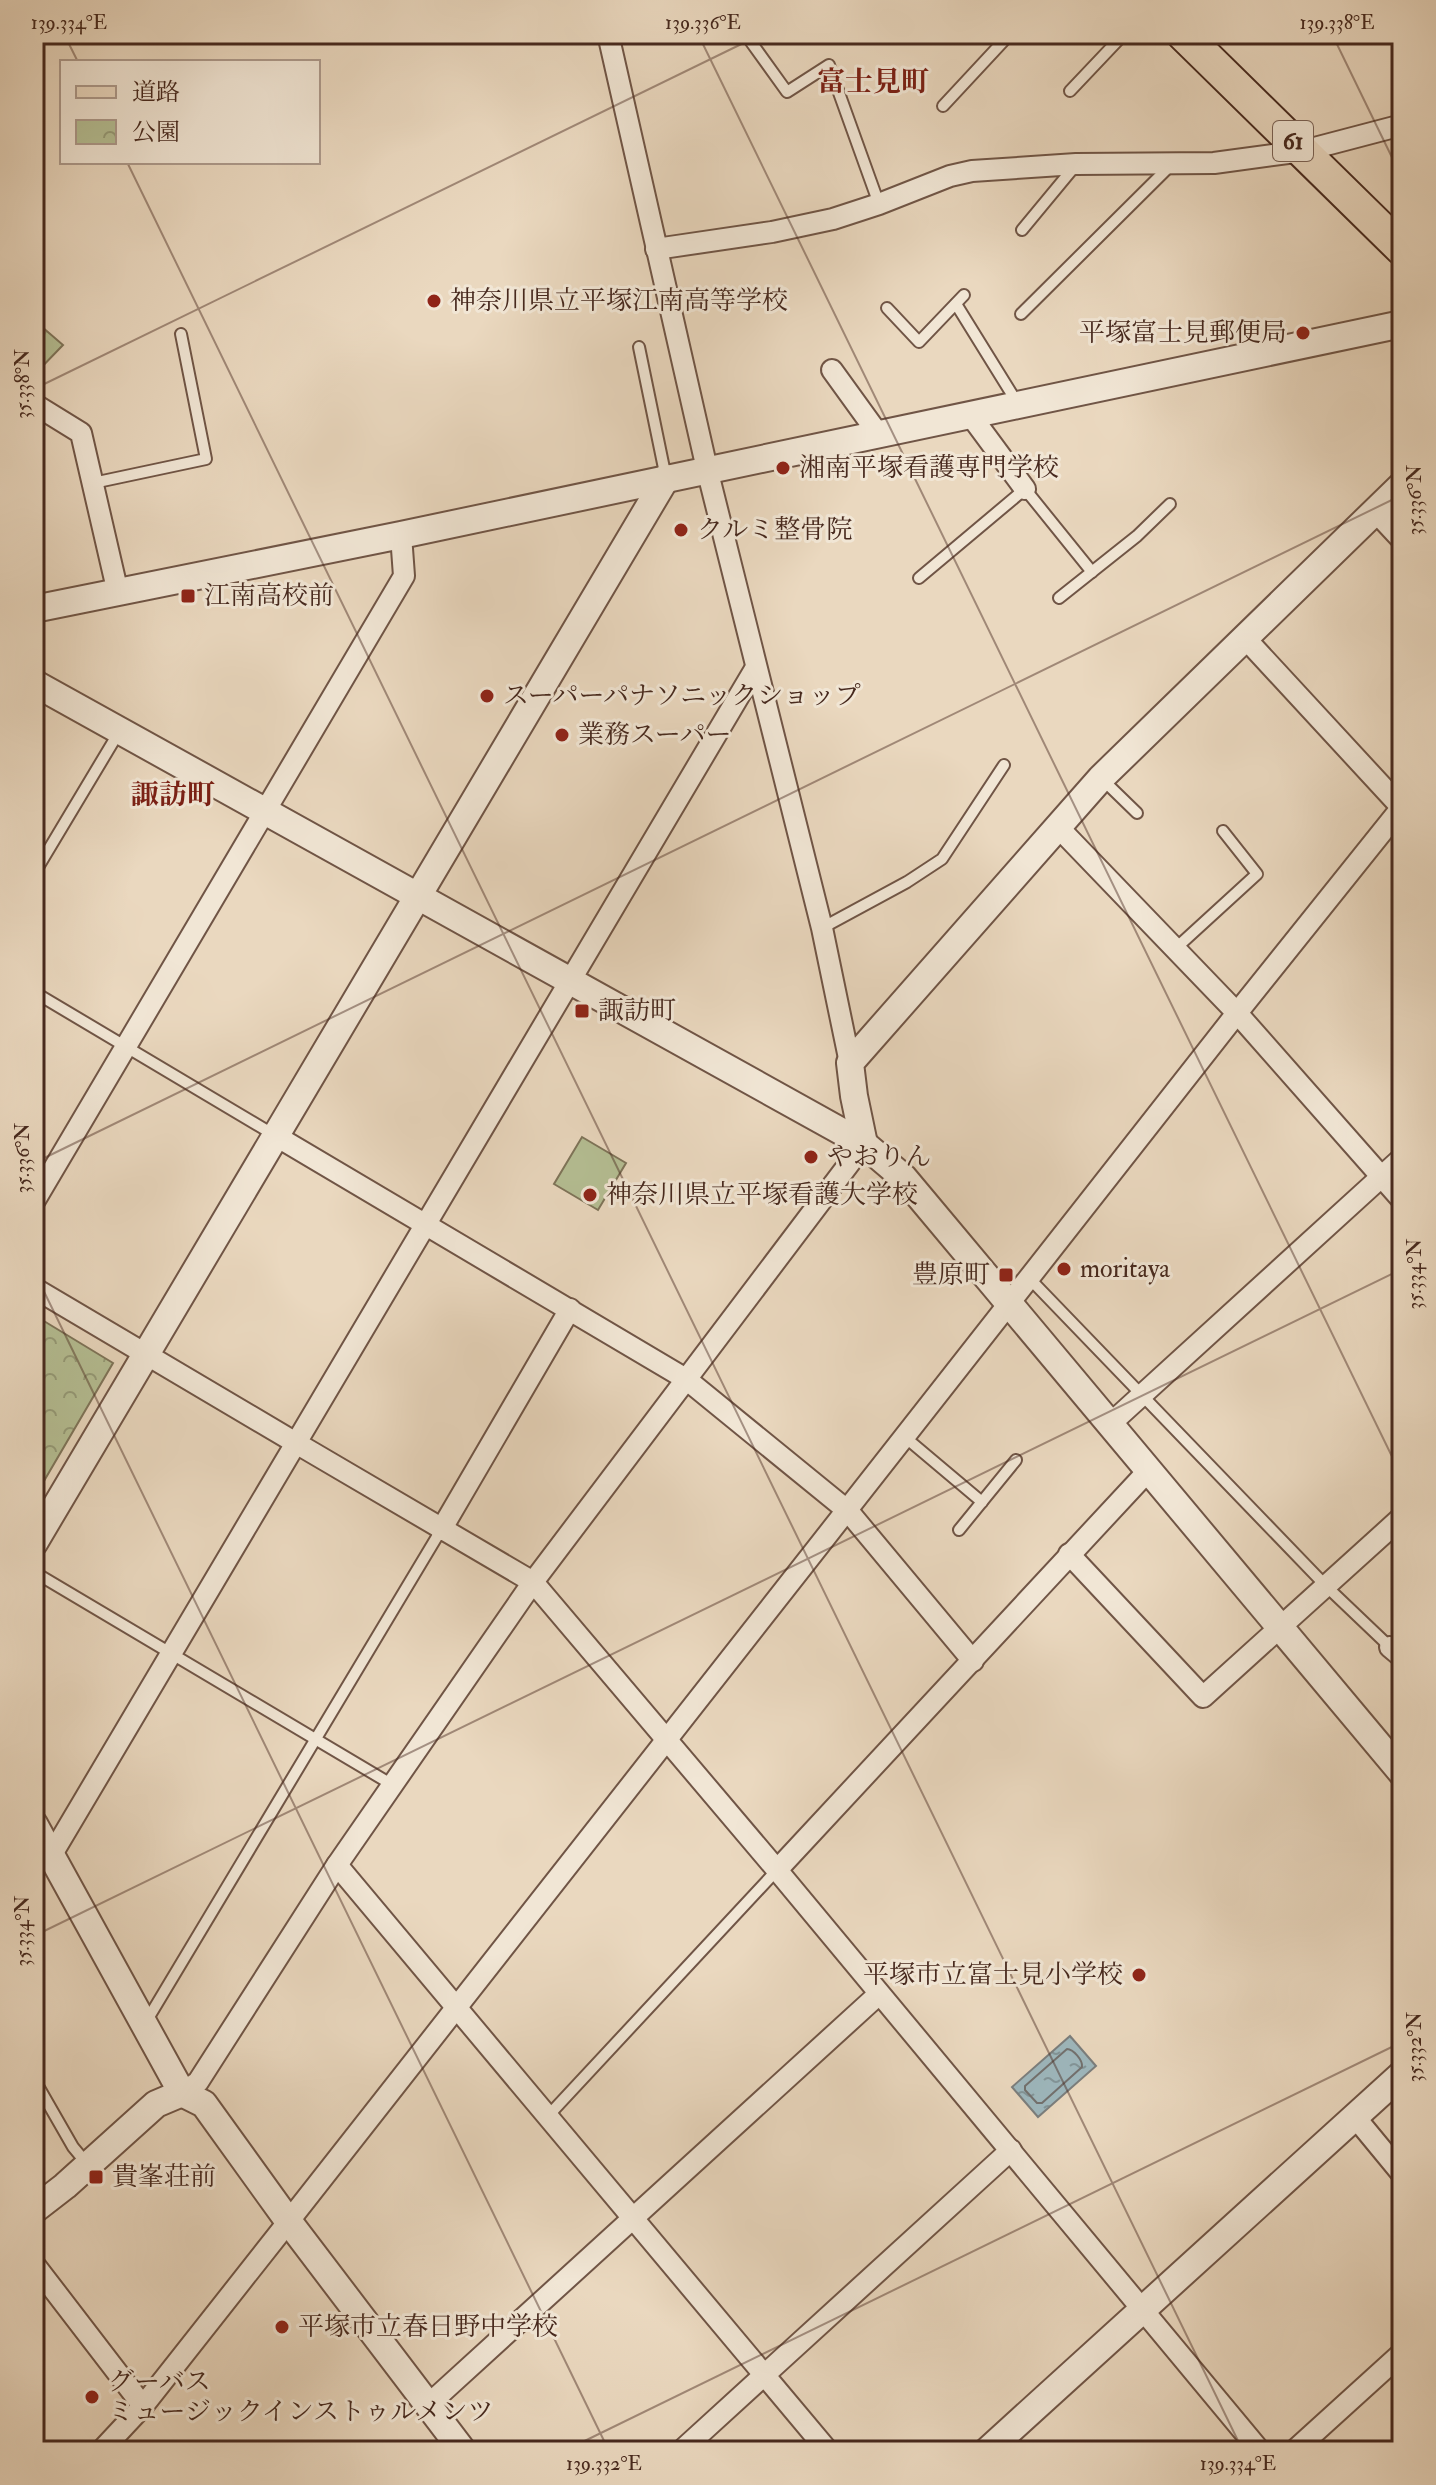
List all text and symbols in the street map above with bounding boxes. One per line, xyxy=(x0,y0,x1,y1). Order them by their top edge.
text: 139.334°E xyxy=(31,10,107,35)
text: 139.336°E xyxy=(665,10,741,35)
text: 139.338°E xyxy=(1299,10,1375,35)
legend xyxy=(60,60,320,164)
district label: 富士見町 xyxy=(817,65,929,100)
text: 道路 xyxy=(132,77,180,108)
text: 公園 xyxy=(132,117,180,148)
road number: 61 xyxy=(1273,121,1313,161)
place label: 神奈川県立平塚江南高等学校 xyxy=(450,285,788,317)
marker: 神奈川県立平塚江南高等学校 xyxy=(425,292,443,310)
place label: 平塚富士見郵便局 xyxy=(1079,317,1287,349)
marker: 平塚富士見郵便局 xyxy=(1294,324,1312,342)
text: 35.338°N xyxy=(10,349,35,419)
place label: 湘南平塚看護専門学校 xyxy=(799,452,1059,484)
marker: 湘南平塚看護専門学校 xyxy=(774,459,792,477)
text: 35.336°N xyxy=(1402,465,1427,535)
place label: クルミ整骨院 xyxy=(697,514,852,546)
marker: クルミ整骨院 xyxy=(672,521,690,539)
place label: 江南高校前 xyxy=(204,580,334,612)
marker: 江南高校前 xyxy=(179,587,197,605)
place label: スーパーパナソニックショップ xyxy=(503,680,861,712)
marker: スーパーパナソニックショップ xyxy=(478,687,496,705)
place label: 業務スーパー xyxy=(578,719,731,751)
marker: 業務スーパー xyxy=(553,726,571,744)
district label: 諏訪町 xyxy=(131,778,215,813)
place label: 諏訪町 xyxy=(598,995,676,1027)
marker: 諏訪町 xyxy=(573,1002,591,1020)
text: 35.336°N xyxy=(10,1123,35,1193)
place label: やおりん xyxy=(827,1141,931,1173)
marker: やおりん xyxy=(802,1148,820,1166)
place label: 神奈川県立平塚看護大学校 xyxy=(606,1179,918,1211)
marker: 神奈川県立平塚看護大学校 xyxy=(581,1186,599,1204)
text: 35.334°N xyxy=(1402,1238,1427,1310)
place label: moritaya xyxy=(1080,1253,1170,1285)
place label: 豊原町 xyxy=(912,1259,990,1291)
marker: moritaya xyxy=(1055,1260,1073,1278)
marker: 豊原町 xyxy=(997,1266,1015,1284)
text: 35.334°N xyxy=(10,1895,35,1967)
place label: 平塚市立富士見小学校 xyxy=(863,1959,1123,1991)
marker: 平塚市立富士見小学校 xyxy=(1130,1966,1148,1984)
text: 35.332°N xyxy=(1402,2012,1427,2082)
place label: 貴峯荘前 xyxy=(112,2161,216,2193)
marker: 貴峯荘前 xyxy=(87,2168,105,2186)
place label: 平塚市立春日野中学校 xyxy=(298,2311,558,2343)
marker: 平塚市立春日野中学校 xyxy=(273,2318,291,2336)
place label: グーバス ミュージックインストゥルメンツ xyxy=(108,2366,493,2428)
marker: グーバス ミュージックインストゥルメンツ xyxy=(83,2388,101,2406)
text: 139.332°E xyxy=(566,2451,642,2476)
text: 139.334°E xyxy=(1200,2451,1276,2476)

